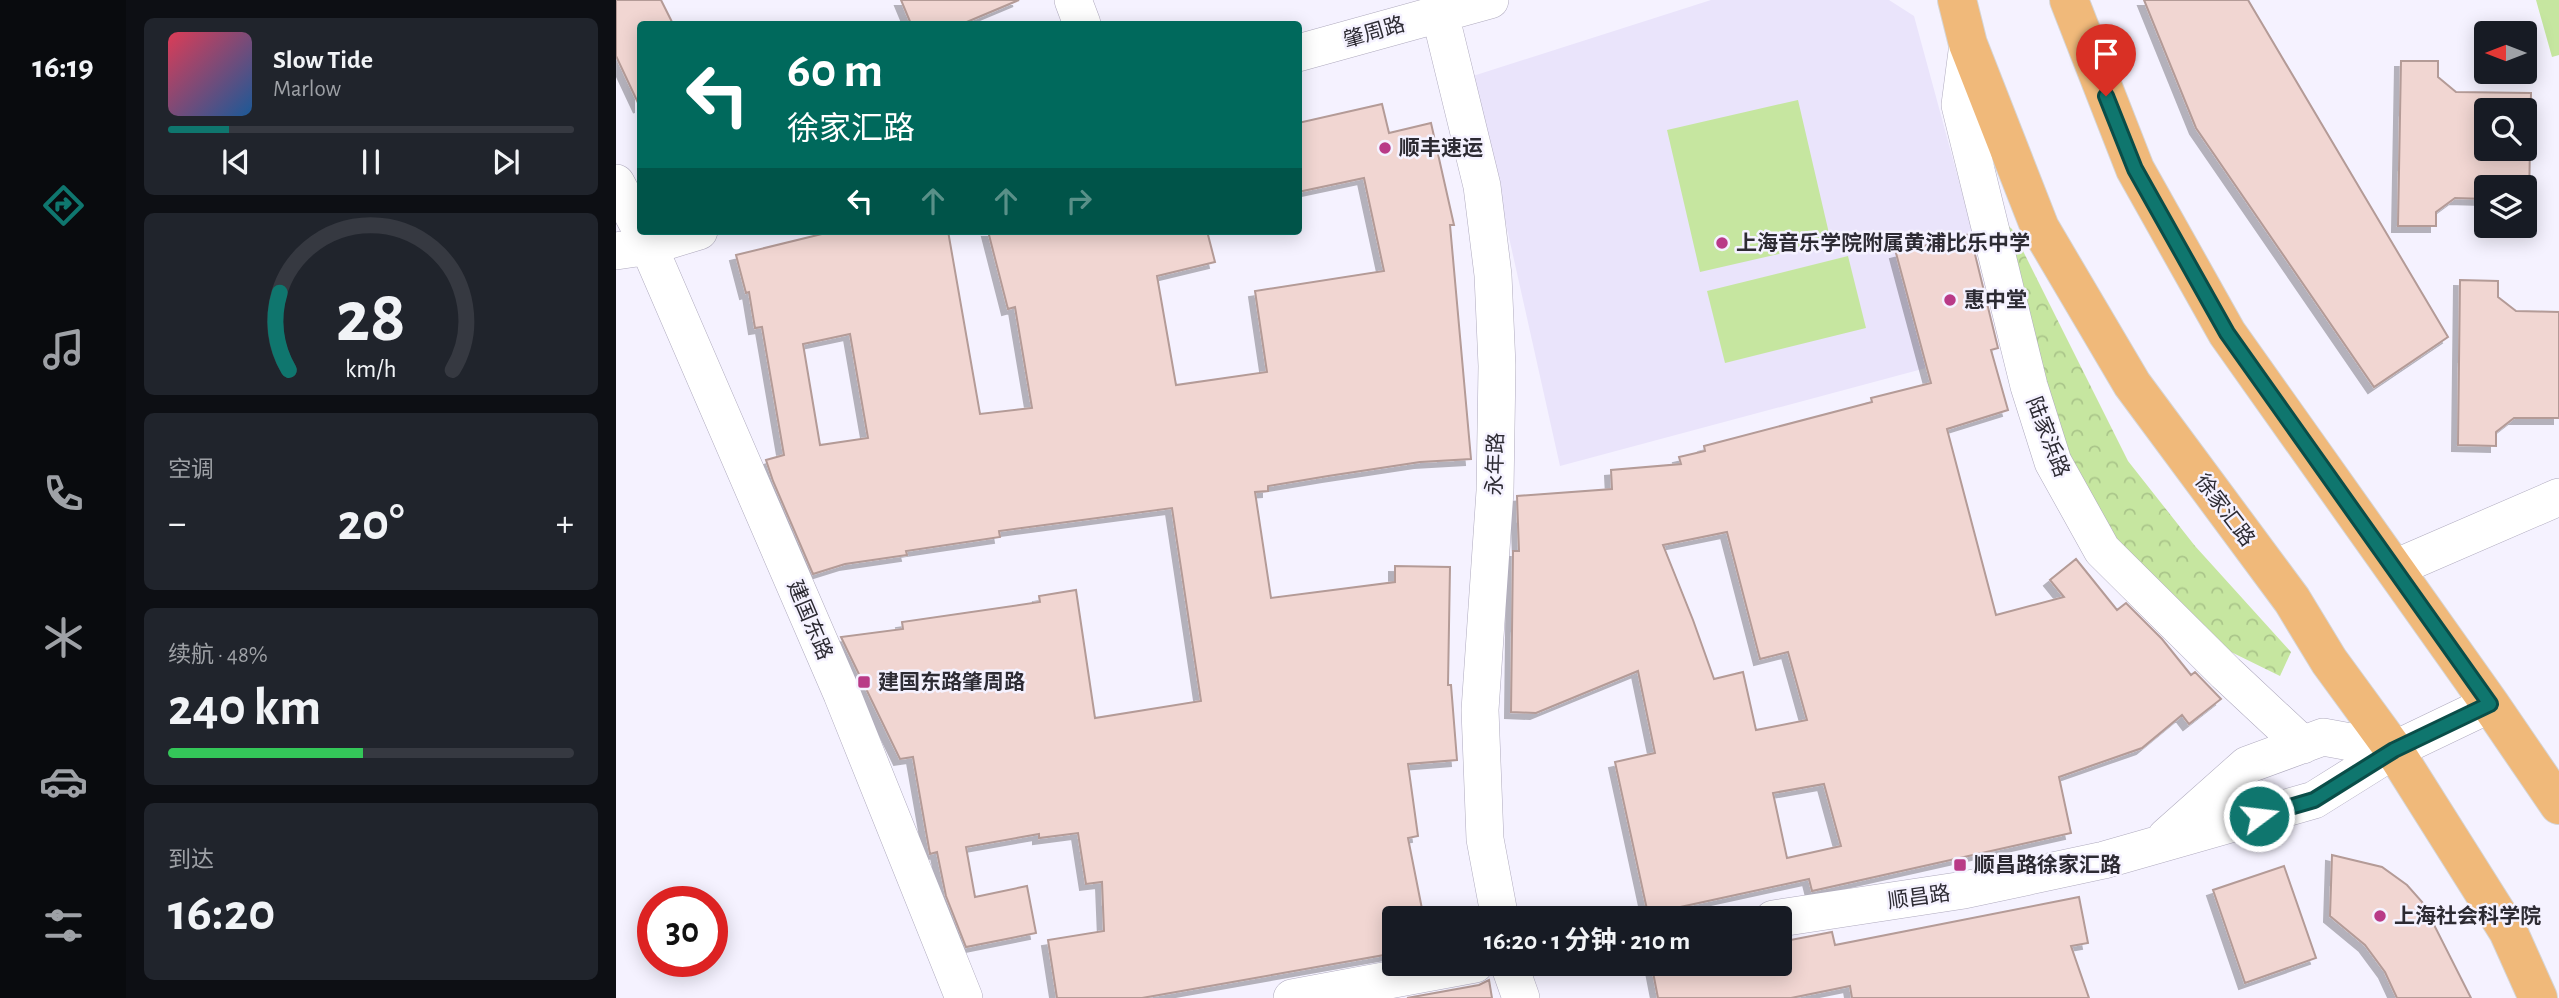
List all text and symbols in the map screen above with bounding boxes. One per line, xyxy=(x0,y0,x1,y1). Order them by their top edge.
street label: 肇周路 xyxy=(1341,13,1407,51)
north arrow xyxy=(2474,21,2538,84)
map controls xyxy=(2474,21,2537,238)
pin xyxy=(2076,24,2136,96)
icon: arrive xyxy=(2087,35,2125,73)
text: Slow Tide xyxy=(273,47,373,73)
text: 60 m xyxy=(787,47,883,96)
icon: left xyxy=(672,49,763,140)
text: 16:19 xyxy=(32,51,94,83)
text: Marlow xyxy=(273,78,341,101)
button: search xyxy=(2474,98,2537,161)
text: 徐家汇路 xyxy=(787,113,915,145)
place label: 顺丰速运 xyxy=(1399,137,1483,159)
marker: 顺丰速运 xyxy=(1377,140,1393,156)
icon: previous xyxy=(217,143,255,181)
icon: pause xyxy=(352,143,390,181)
icon: next xyxy=(487,143,525,181)
button: layers xyxy=(2474,175,2537,238)
icon: directions xyxy=(39,181,88,230)
icon: left xyxy=(841,182,879,220)
icon: ahead xyxy=(914,182,952,220)
icon: ahead xyxy=(987,182,1025,220)
icon: right xyxy=(1060,182,1098,220)
place label: 上海音乐学院附属黄浦比乐中学 xyxy=(1736,231,2030,254)
marker: 上海音乐学院附属黄浦比乐中学 xyxy=(1714,235,1730,251)
text: 28 xyxy=(336,282,406,355)
place label: 惠中堂 xyxy=(1964,289,2027,311)
marker: 惠中堂 xyxy=(1942,292,1958,308)
icon: music xyxy=(39,325,88,374)
text: km/h xyxy=(345,357,397,382)
street label: 陆家浜路 xyxy=(2023,394,2073,480)
street label: 永年路 xyxy=(1483,432,1507,496)
text: 空调 xyxy=(168,459,214,482)
icon: phone xyxy=(39,469,88,518)
street label: 徐家汇路 xyxy=(2191,470,2259,550)
text: 20° xyxy=(338,497,404,549)
text: − xyxy=(168,505,186,543)
text: + xyxy=(556,505,574,543)
street label: 建国东路 xyxy=(783,577,837,663)
icon: climate xyxy=(39,613,88,662)
text: 续航 · 48% xyxy=(168,644,268,667)
place label: 建国东路肇周路 xyxy=(878,670,1025,693)
marker: 建国东路肇周路 xyxy=(856,674,872,690)
text: 240 km xyxy=(168,682,321,734)
icon: car xyxy=(39,757,88,806)
position arrow xyxy=(2222,779,2296,853)
text: 到达 xyxy=(168,849,214,872)
place label: 顺昌路徐家汇路 xyxy=(1974,853,2121,876)
marker: 顺昌路徐家汇路 xyxy=(1952,857,1968,873)
street label: 顺昌路 xyxy=(1886,882,1952,912)
speed limit sign: 30 xyxy=(637,886,728,977)
text: 16:20 xyxy=(168,887,275,939)
icon: filters xyxy=(39,901,88,950)
place label: 上海社会科学院 xyxy=(2394,904,2541,927)
marker: 上海社会科学院 xyxy=(2372,908,2388,924)
text: 16:20 · 1 分钟 · 210 m xyxy=(1484,928,1690,954)

